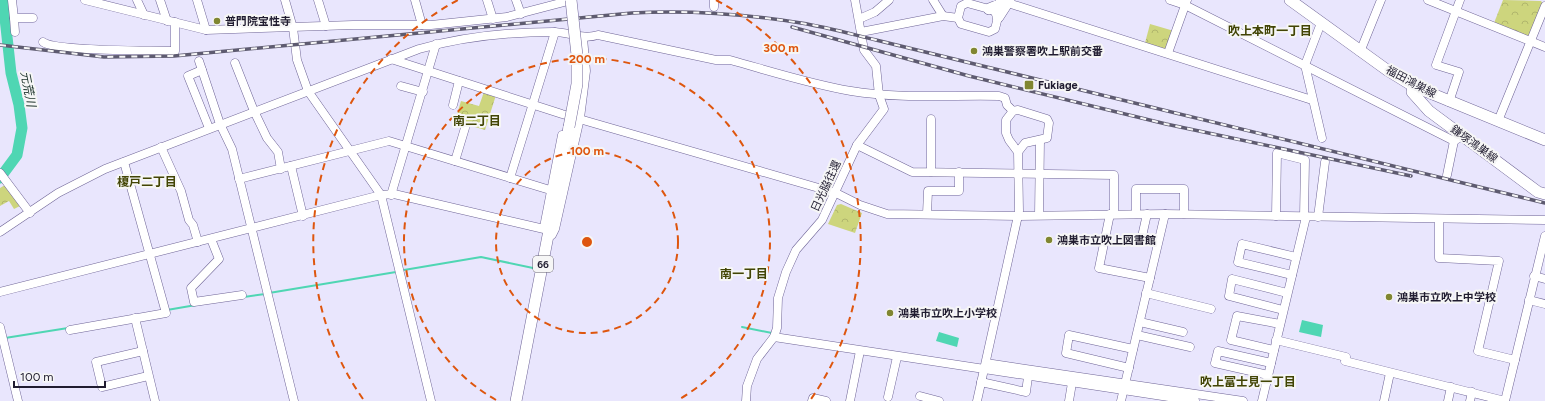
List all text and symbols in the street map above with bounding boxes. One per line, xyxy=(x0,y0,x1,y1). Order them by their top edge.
place label: 普門院宝性寺 xyxy=(225,15,291,28)
marker: 普門院宝性寺 xyxy=(212,16,222,26)
district label: 吹上本町一丁目 xyxy=(1228,24,1312,38)
text: 300 m xyxy=(763,41,799,55)
place label: 鴻巣警察署吹上駅前交番 xyxy=(982,45,1103,58)
marker: 鴻巣警察署吹上駅前交番 xyxy=(969,46,979,56)
text: 200 m xyxy=(569,52,605,66)
street label: 福田鴻巣線 xyxy=(1384,63,1438,101)
water label: 元荒川 xyxy=(18,70,39,110)
marker: Fukiage xyxy=(1023,79,1035,91)
place label: Fukiage xyxy=(1038,79,1078,92)
district label: 南二丁目 xyxy=(453,114,501,128)
street label: 鎌塚鴻巣線 xyxy=(1448,123,1500,165)
text: 100 m xyxy=(570,144,604,158)
street label: 日光脇往還 xyxy=(808,158,844,214)
district label: 榎戸二丁目 xyxy=(117,175,177,189)
place label: 鴻巣市立吹上図書館 xyxy=(1057,234,1156,247)
centre of rings xyxy=(580,235,594,249)
marker: 鴻巣市立吹上図書館 xyxy=(1044,235,1054,245)
road number: 66 xyxy=(533,256,553,272)
district label: 南一丁目 xyxy=(720,267,768,281)
place label: 鴻巣市立吹上中学校 xyxy=(1397,291,1496,304)
marker: 鴻巣市立吹上中学校 xyxy=(1384,292,1394,302)
place label: 鴻巣市立吹上小学校 xyxy=(898,307,997,320)
marker: 鴻巣市立吹上小学校 xyxy=(885,308,895,318)
scale bar xyxy=(14,363,105,389)
text: 100 m xyxy=(20,370,54,384)
district label: 吹上富士見一丁目 xyxy=(1200,375,1296,389)

